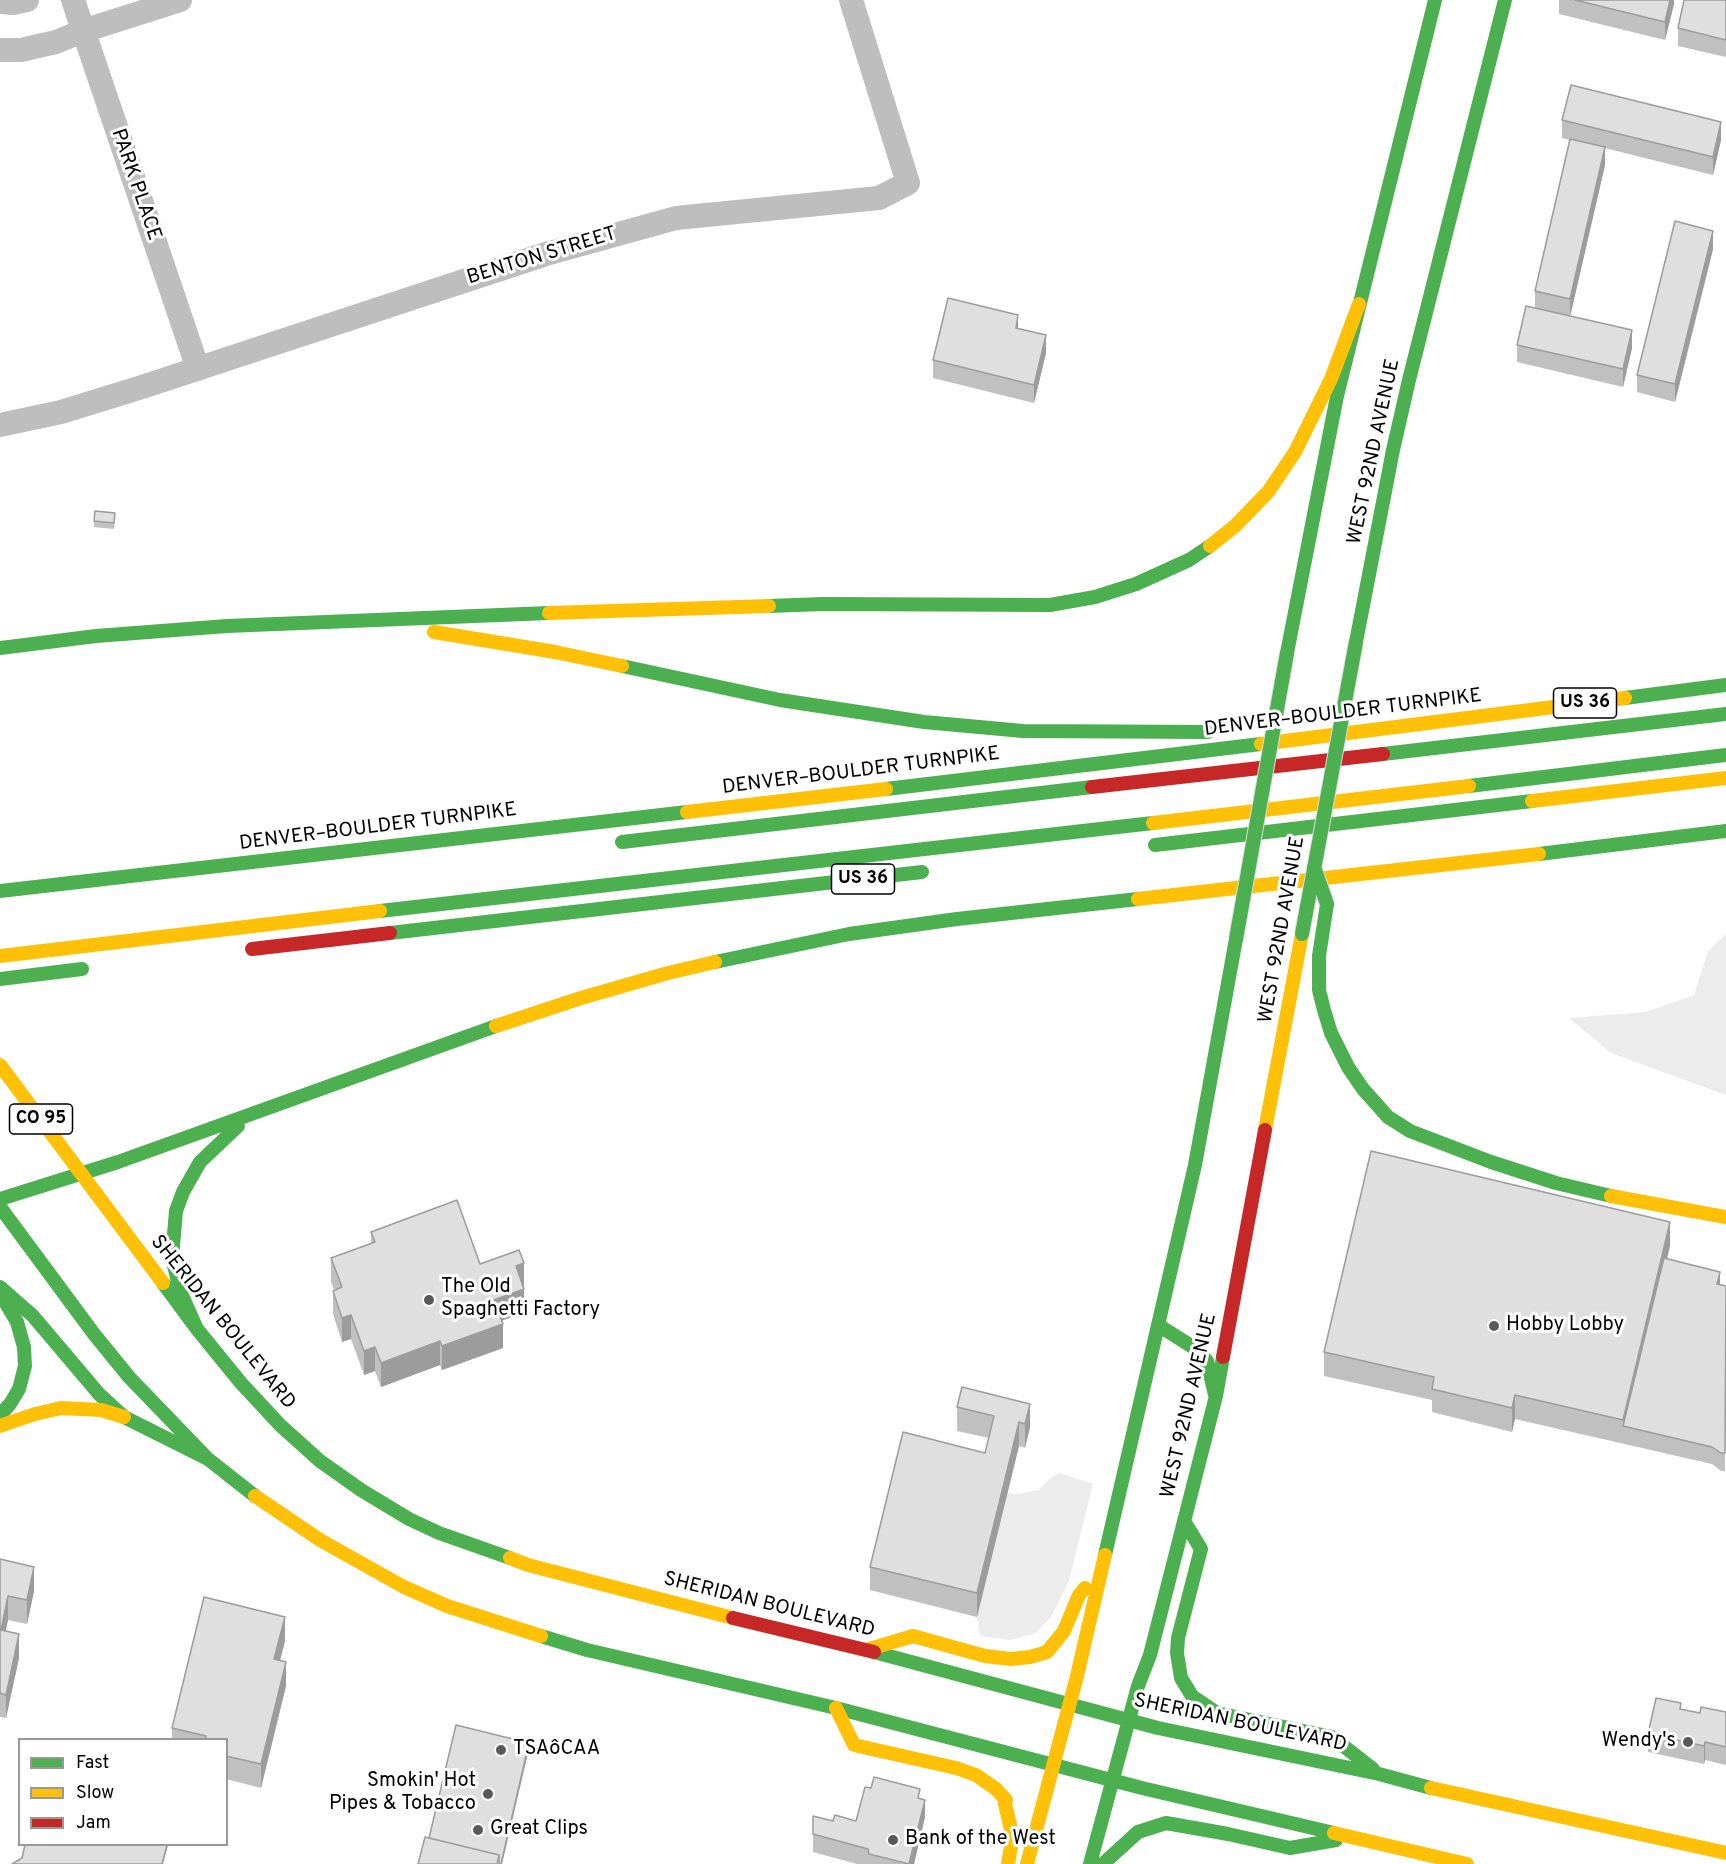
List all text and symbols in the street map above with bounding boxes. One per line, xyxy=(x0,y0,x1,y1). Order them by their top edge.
street label: PARK PLACE xyxy=(105,126,165,244)
street label: BENTON STREET xyxy=(464,223,620,291)
street label: WEST 92ND AVENUE xyxy=(1344,357,1406,547)
street label: DENVER–BOULDER TURNPIKE xyxy=(1203,685,1483,743)
road number: US 36 xyxy=(1554,688,1616,718)
street label: DENVER–BOULDER TURNPIKE xyxy=(721,743,1001,801)
street label: DENVER–BOULDER TURNPIKE xyxy=(238,799,518,857)
street label: WEST 92ND AVENUE xyxy=(1255,835,1311,1025)
road number: US 36 xyxy=(832,864,894,894)
road number: CO 95 xyxy=(9,1104,72,1134)
street label: SHERIDAN BOULEVARD xyxy=(144,1231,300,1415)
place label: The Old Spaghetti Factory xyxy=(441,1276,600,1323)
marker: The Old Spaghetti Factory xyxy=(422,1293,436,1307)
street label: WEST 92ND AVENUE xyxy=(1157,1311,1223,1501)
place label: Hobby Lobby xyxy=(1506,1314,1624,1338)
marker: Hobby Lobby xyxy=(1487,1319,1501,1333)
street label: SHERIDAN BOULEVARD xyxy=(661,1568,877,1644)
street label: SHERIDAN BOULEVARD xyxy=(1131,1690,1349,1758)
place label: Wendy's xyxy=(1602,1730,1676,1754)
marker: Wendy's xyxy=(1681,1735,1695,1749)
legend xyxy=(18,1738,228,1846)
place label: TSAôCAA xyxy=(513,1738,600,1762)
marker: TSAôCAA xyxy=(494,1743,508,1757)
text: Fast xyxy=(76,1752,109,1775)
place label: Smokin' Hot Pipes & Tobacco xyxy=(329,1770,476,1817)
text: Slow xyxy=(76,1782,114,1805)
marker: Smokin' Hot Pipes & Tobacco xyxy=(481,1787,495,1801)
text: Jam xyxy=(76,1812,111,1835)
place label: Great Clips xyxy=(490,1818,588,1842)
marker: Great Clips xyxy=(471,1823,485,1837)
place label: Bank of the West xyxy=(905,1828,1056,1852)
marker: Bank of the West xyxy=(886,1833,900,1847)

